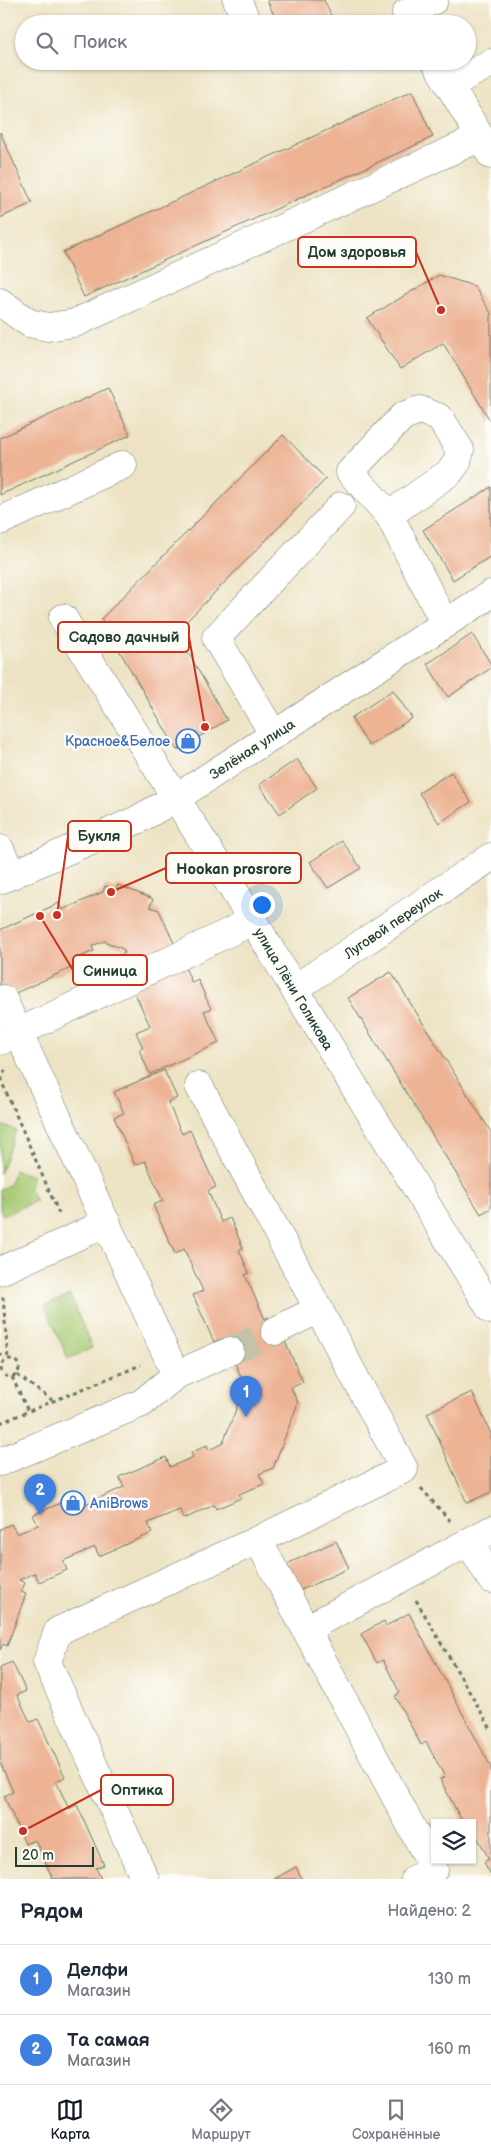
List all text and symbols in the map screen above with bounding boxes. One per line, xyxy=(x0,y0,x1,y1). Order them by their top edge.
search box xyxy=(15,15,476,70)
icon: search xyxy=(33,29,61,57)
text: Поиск xyxy=(73,31,127,54)
callout: Дом здоровья xyxy=(298,237,416,267)
text: Дом здоровья xyxy=(308,243,406,262)
callout: Садово дачный xyxy=(58,622,189,652)
text: Садово дачный xyxy=(69,628,179,647)
street label: Зелёная улица xyxy=(206,715,299,783)
shop icon: Красное&Белое xyxy=(175,728,201,754)
place label: Красное&Белое xyxy=(65,733,170,750)
callout: Букля xyxy=(68,821,131,851)
text: Букля xyxy=(78,827,120,846)
callout: Hookan prosrore xyxy=(166,853,301,883)
text: Hookan prosrore xyxy=(176,860,292,879)
street label: Луговой переулок xyxy=(340,884,446,963)
your location xyxy=(249,892,275,918)
street label: улица Лёни Голикова xyxy=(250,925,337,1054)
callout: Синица xyxy=(73,955,147,985)
text: Синица xyxy=(83,962,137,981)
pin: 1 xyxy=(230,1376,262,1417)
pin: 2 xyxy=(24,1474,56,1515)
shop icon: AniBrows xyxy=(60,1490,86,1516)
place label: AniBrows xyxy=(90,1495,148,1512)
callout: Оптика xyxy=(101,1775,173,1805)
text: Оптика xyxy=(111,1781,163,1800)
map controls xyxy=(431,1819,476,1864)
button: layers xyxy=(431,1819,476,1864)
scale bar xyxy=(15,1844,94,1867)
text: 20 m xyxy=(22,1847,54,1864)
text: Рядом xyxy=(20,1899,83,1924)
text: Найдено: 2 xyxy=(387,1902,471,1921)
text: Делфи xyxy=(67,1959,128,1982)
text: 1 xyxy=(33,1970,39,1989)
text: 130 m xyxy=(428,1970,471,1989)
text: Магазин xyxy=(67,1982,131,2001)
text: Та самая xyxy=(67,2029,150,2052)
text: 2 xyxy=(31,2040,41,2059)
text: 160 m xyxy=(428,2040,471,2059)
text: Магазин xyxy=(67,2052,131,2071)
tab: Карта xyxy=(51,2096,90,2143)
tab: Маршрут xyxy=(191,2096,251,2143)
tab: Сохранённые xyxy=(352,2096,440,2143)

